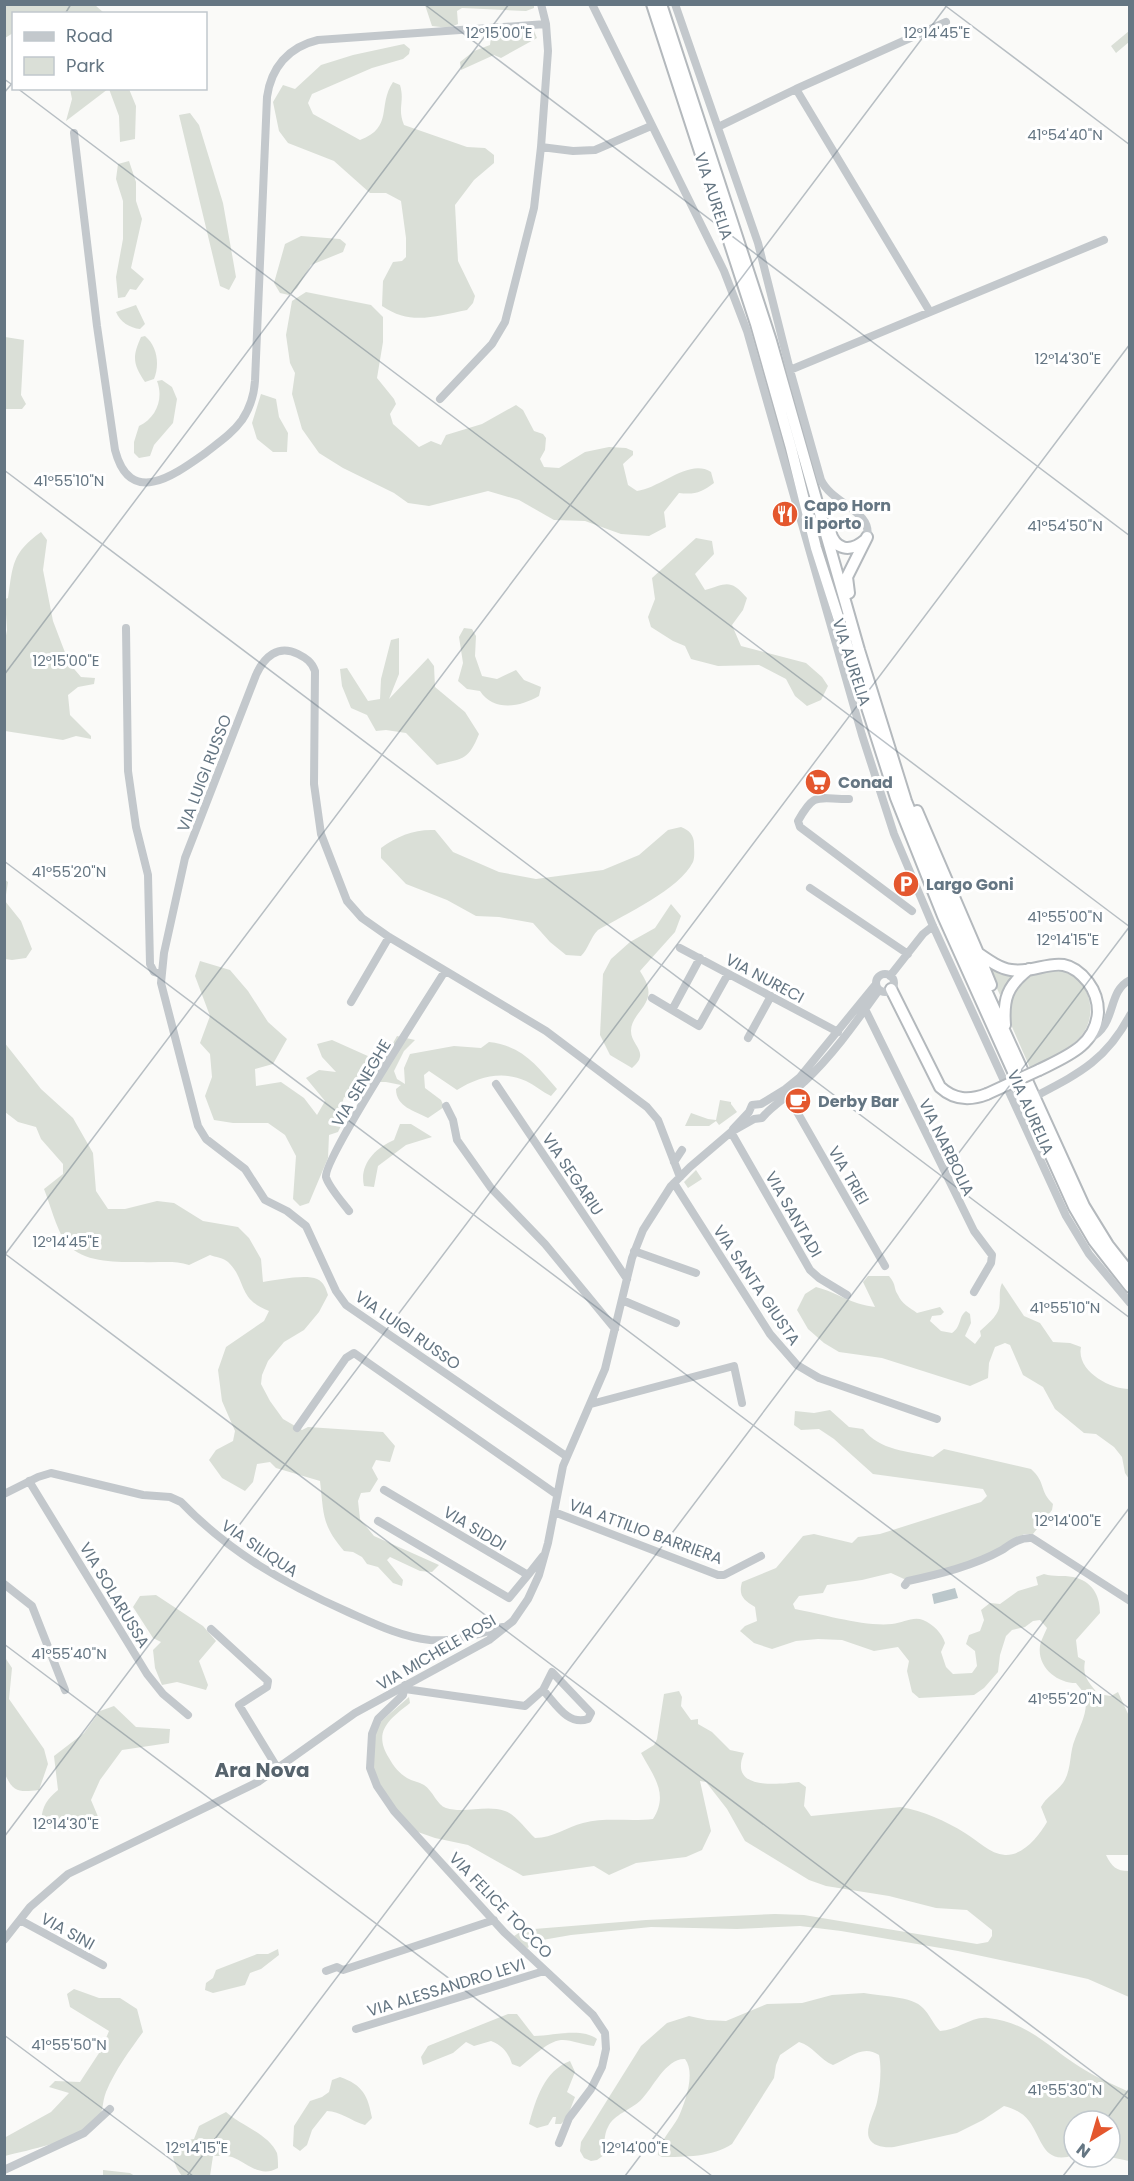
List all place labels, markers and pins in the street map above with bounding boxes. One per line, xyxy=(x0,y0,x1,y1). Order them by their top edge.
place label: Capo Horn il porto xyxy=(804,494,891,535)
restaurant icon: Capo Horn il porto xyxy=(770,499,800,529)
supermarket icon: Conad xyxy=(803,767,833,797)
place label: Conad xyxy=(838,771,893,794)
parking icon: Largo Goni xyxy=(891,869,921,899)
place label: Largo Goni xyxy=(926,873,1014,896)
cafe icon: Derby Bar xyxy=(783,1086,813,1116)
place label: Derby Bar xyxy=(818,1090,899,1113)

